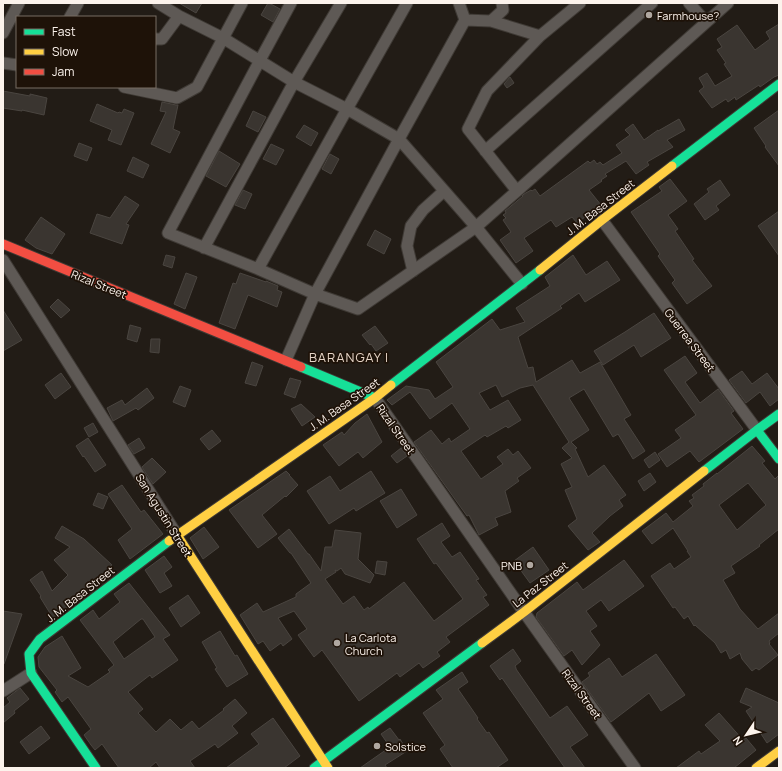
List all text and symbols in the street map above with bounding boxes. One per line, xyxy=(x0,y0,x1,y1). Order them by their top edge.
place label: Farmhouse? xyxy=(657,8,720,23)
marker: Farmhouse? xyxy=(644,10,654,20)
legend xyxy=(16,16,156,88)
text: Fast xyxy=(52,23,76,40)
text: Slow xyxy=(52,43,78,60)
text: Jam xyxy=(52,63,74,80)
street label: J. M. Basa Street xyxy=(563,176,637,238)
street label: Rizal Street xyxy=(69,266,129,302)
street label: Guerrea Street xyxy=(661,305,719,375)
district label: BARANGAY I xyxy=(309,348,389,366)
street label: J. M. Basa Street xyxy=(306,374,382,434)
street label: Rizal Street xyxy=(373,401,419,457)
street label: San Agustin Street xyxy=(132,471,196,559)
place label: PNB xyxy=(501,558,522,573)
street label: La Paz Street xyxy=(509,558,571,610)
marker: PNB xyxy=(525,560,535,570)
street label: J. M. Basa Street xyxy=(43,563,117,625)
place label: La Carlota Church xyxy=(345,630,396,658)
marker: La Carlota Church xyxy=(332,638,342,648)
street label: Rizal Street xyxy=(559,666,605,722)
north arrow xyxy=(726,715,766,755)
text: N xyxy=(729,733,746,749)
place label: Solstice xyxy=(385,739,427,754)
marker: Solstice xyxy=(372,741,382,751)

